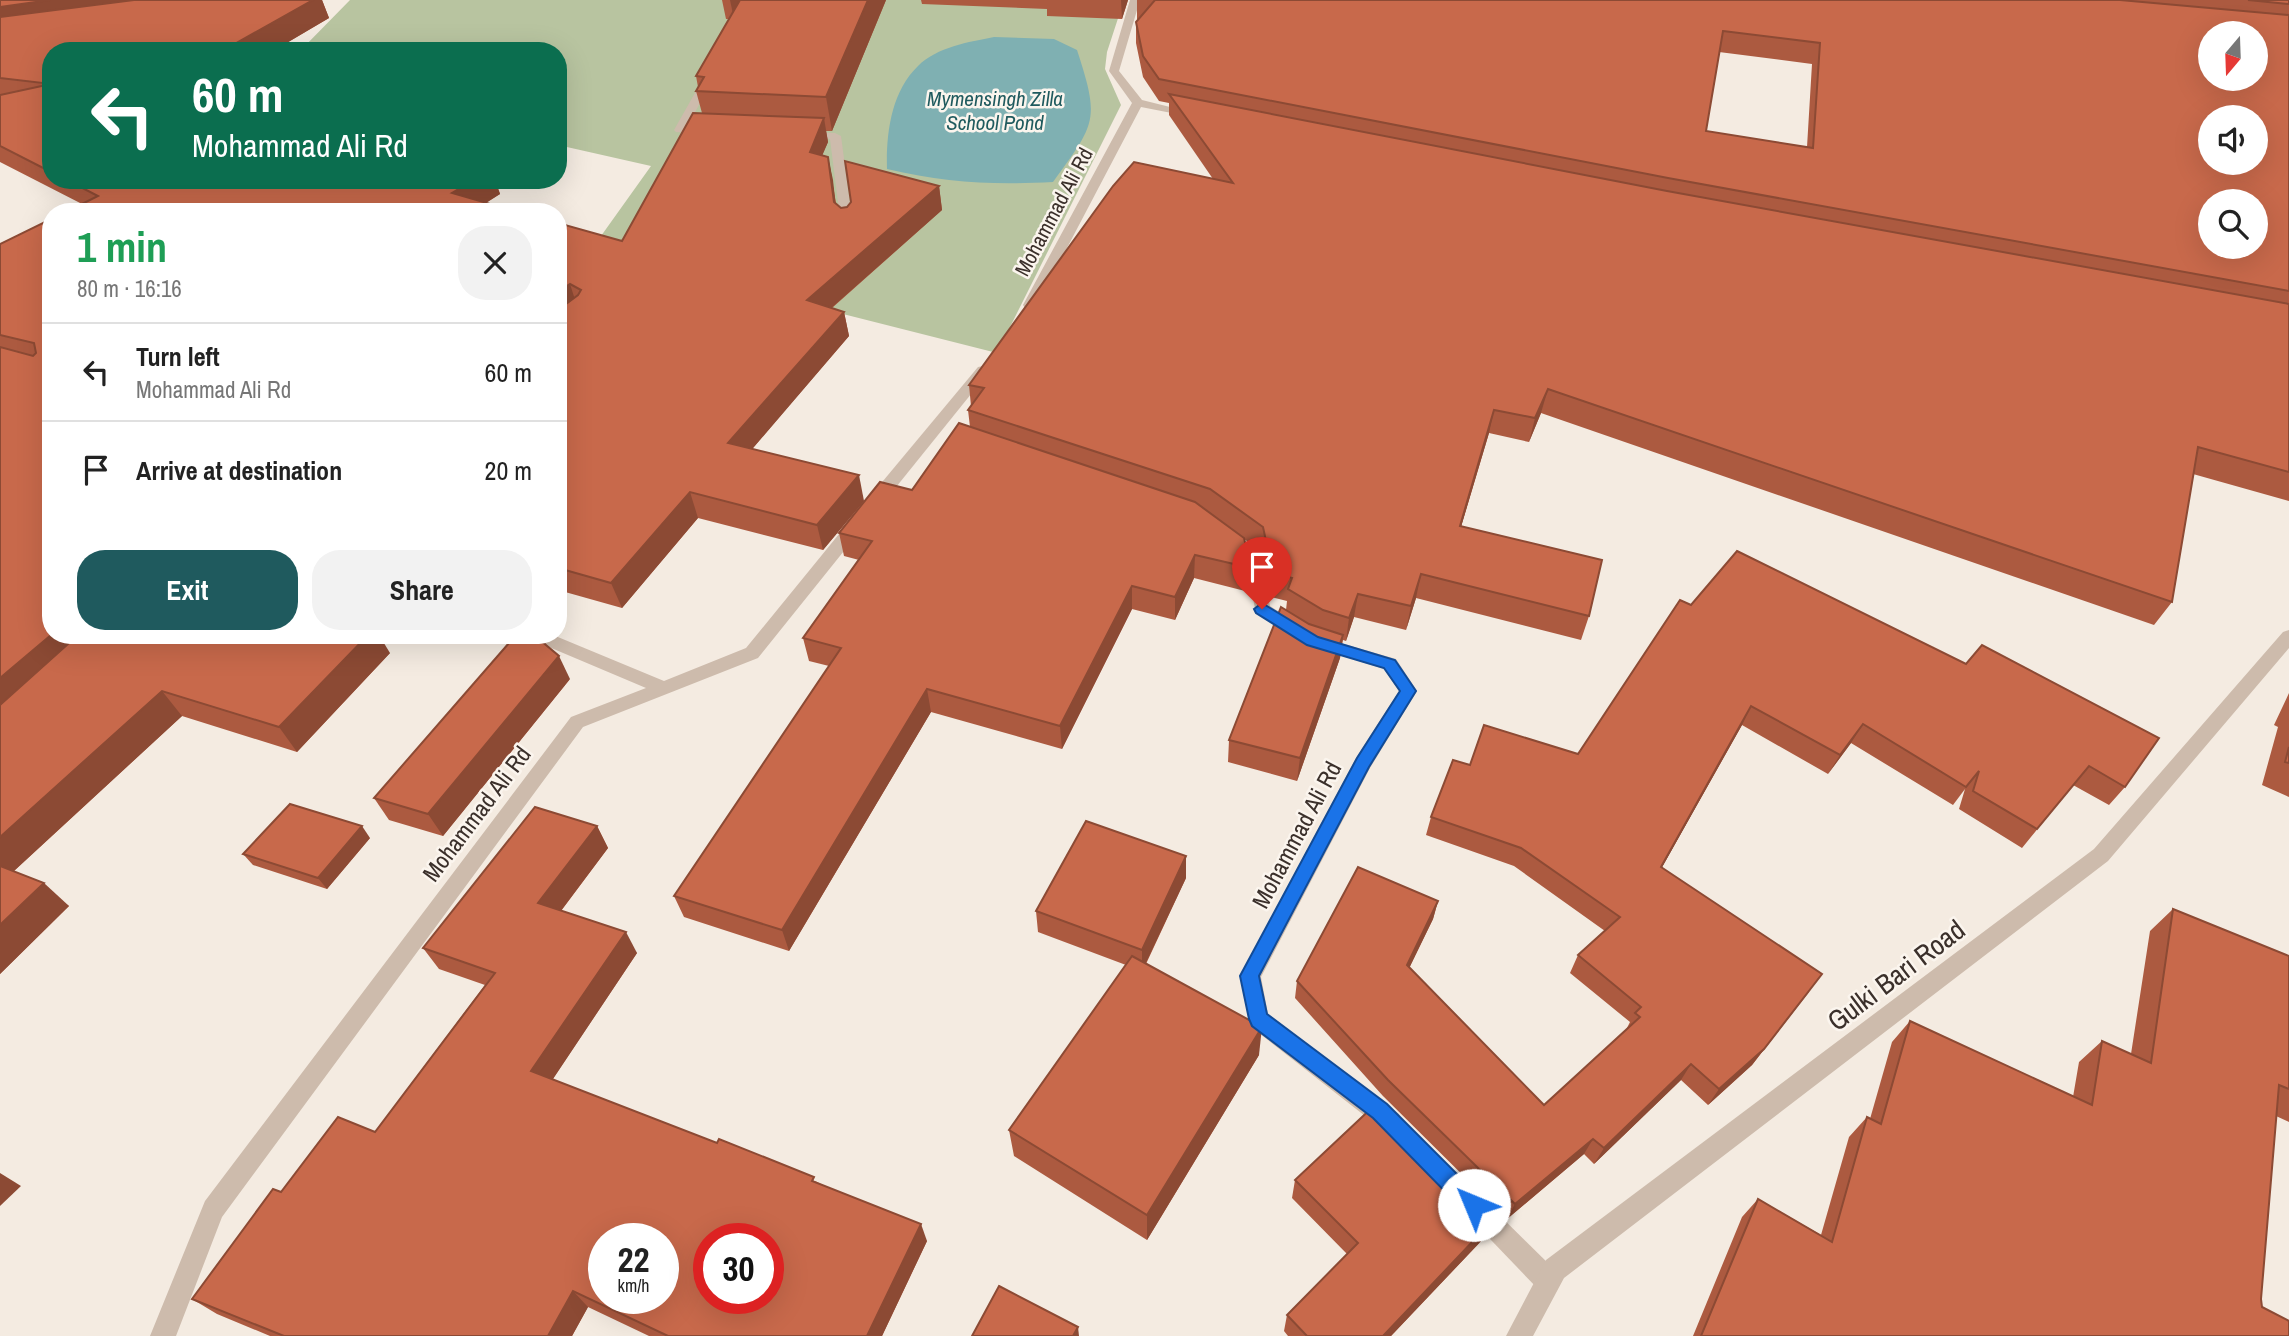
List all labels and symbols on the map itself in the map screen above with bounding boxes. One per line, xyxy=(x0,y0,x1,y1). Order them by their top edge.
north arrow xyxy=(2198,21,2268,91)
water label: Mymensingh Zilla School Pond xyxy=(927,84,1063,137)
street label: Mohammad Ali Rd xyxy=(1008,142,1100,281)
pin xyxy=(1232,537,1292,609)
street label: Mohammad Ali Rd xyxy=(415,739,538,888)
street label: Mohammad Ali Rd xyxy=(1244,756,1348,914)
street label: Gulki Bari Road xyxy=(1819,911,1973,1039)
position arrow xyxy=(1437,1168,1511,1242)
speed limit sign: 30 xyxy=(693,1223,784,1314)

